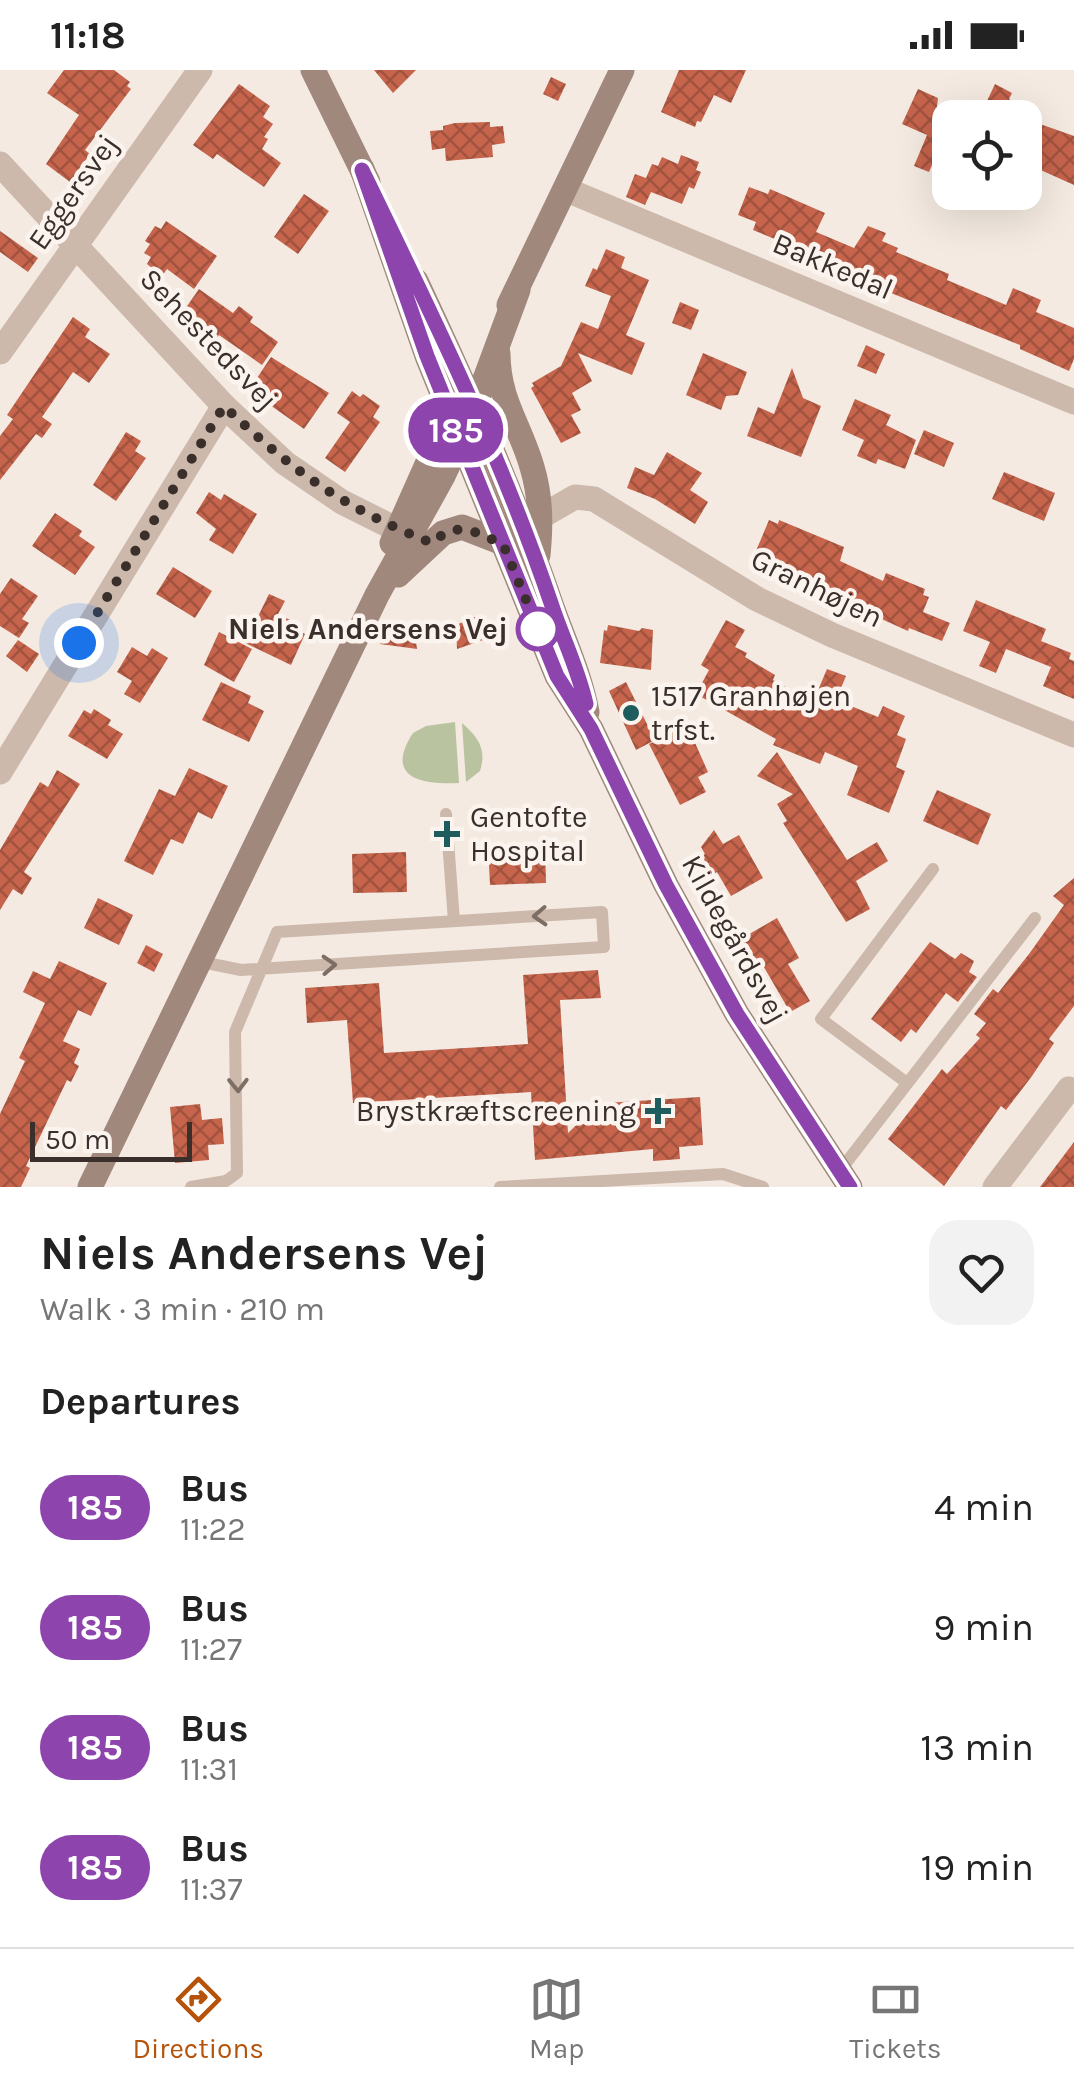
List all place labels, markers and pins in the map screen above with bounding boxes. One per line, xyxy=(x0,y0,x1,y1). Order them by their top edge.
marker: Niels Andersens Vej xyxy=(517,608,559,650)
place label: Niels Andersens Vej xyxy=(228,611,508,647)
place label: 1517 Granhøjen trfst. xyxy=(651,678,851,748)
marker: 1517 Granhøjen trfst. xyxy=(620,702,642,724)
place label: Gentofte Hospital xyxy=(470,799,587,869)
marker: Gentofte Hospital xyxy=(434,821,460,847)
place label: Brystkræftscreening xyxy=(356,1093,636,1129)
marker: Brystkræftscreening xyxy=(645,1098,671,1124)

